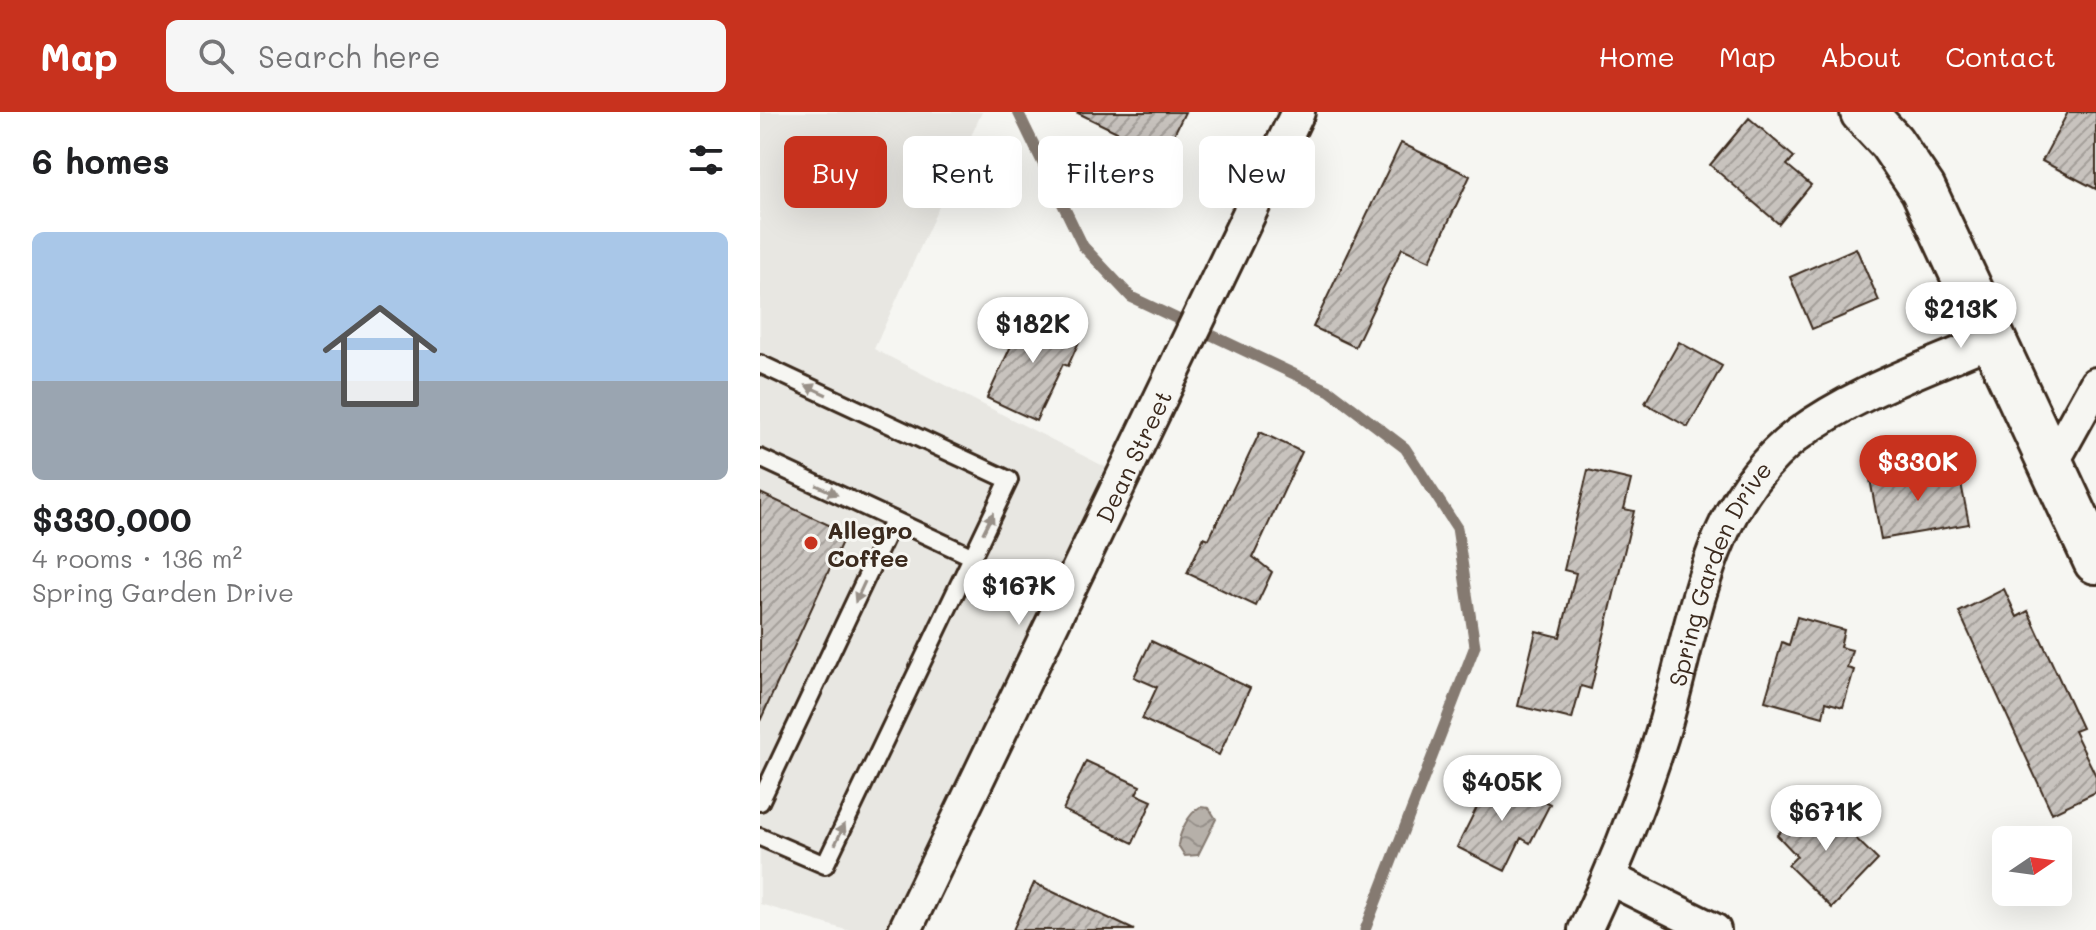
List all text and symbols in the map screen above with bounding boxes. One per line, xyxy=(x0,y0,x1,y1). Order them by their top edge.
search box xyxy=(166,20,726,92)
text: Map xyxy=(40,31,118,81)
icon: search xyxy=(194,34,238,78)
text: Search here xyxy=(258,36,441,76)
text: Home xyxy=(1599,38,1675,74)
text: Map xyxy=(1719,38,1776,74)
text: About xyxy=(1820,38,1901,74)
text: Contact xyxy=(1945,38,2056,74)
chip: Buy xyxy=(784,136,887,208)
chip: Rent xyxy=(903,136,1022,208)
chip: Filters xyxy=(1038,136,1183,208)
chip: New xyxy=(1199,136,1315,208)
text: 6 homes xyxy=(32,138,170,183)
icon: filters xyxy=(684,138,728,182)
pin: $213K xyxy=(1905,282,2017,350)
icon: home xyxy=(308,284,452,428)
text: $213K xyxy=(1924,291,1998,325)
pin: $182K xyxy=(977,297,1089,365)
text: $182K xyxy=(995,306,1071,340)
one-way arrow xyxy=(805,384,828,397)
street label: Dean Street xyxy=(1088,384,1178,527)
pin: $330K xyxy=(1862,435,1974,503)
text: $330K xyxy=(1877,444,1959,478)
street label: Spring Garden Drive xyxy=(1660,454,1778,689)
one-way arrow xyxy=(815,483,838,497)
text: $330,000 xyxy=(32,496,192,541)
one-way arrow xyxy=(981,512,995,535)
place label: Allegro Coffee xyxy=(827,514,912,573)
marker: Allegro Coffee xyxy=(802,534,820,552)
text: 4 rooms · 136 m² xyxy=(32,541,242,575)
pin: $167K xyxy=(963,559,1075,627)
text: $167K xyxy=(982,568,1056,602)
text: Spring Garden Drive xyxy=(32,575,294,609)
one-way arrow xyxy=(853,580,867,603)
pin: $405K xyxy=(1446,755,1558,823)
text: $405K xyxy=(1461,764,1543,798)
pin: $671K xyxy=(1770,785,1882,853)
text: $671K xyxy=(1789,794,1863,828)
one-way arrow xyxy=(833,822,847,845)
north arrow xyxy=(1992,826,2072,906)
map controls xyxy=(1992,826,2072,906)

